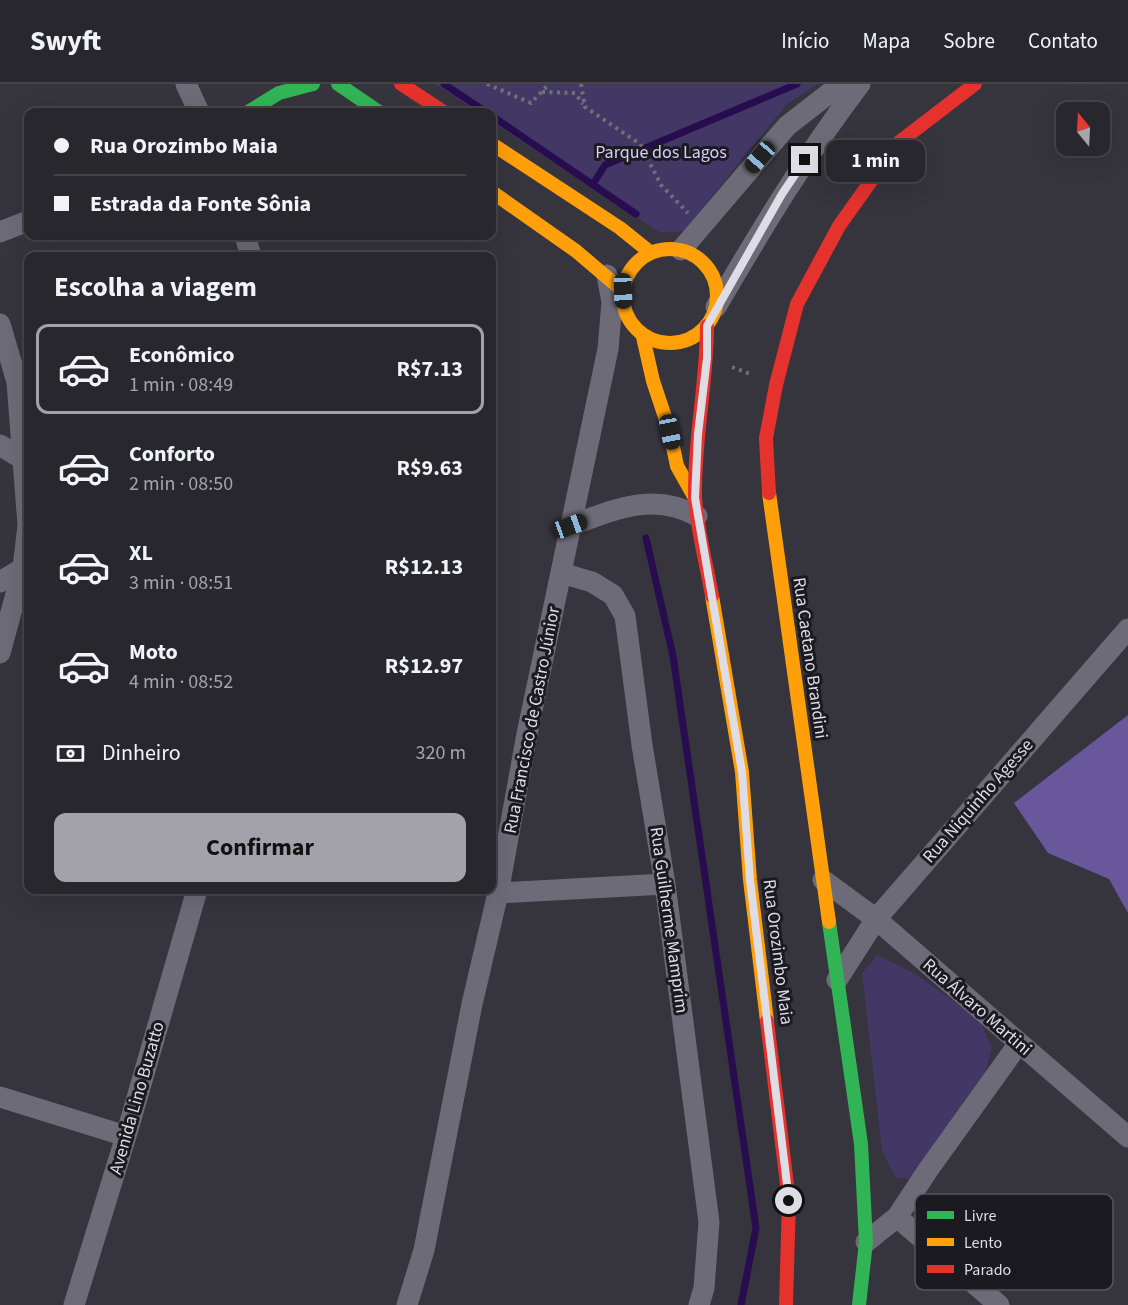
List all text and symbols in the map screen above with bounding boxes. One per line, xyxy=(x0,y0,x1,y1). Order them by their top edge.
text: Swyft xyxy=(30,21,101,61)
text: Início xyxy=(781,26,829,56)
text: Mapa xyxy=(862,26,910,56)
text: Sobre xyxy=(943,26,995,56)
text: Contato xyxy=(1028,26,1098,56)
north arrow xyxy=(1056,102,1110,156)
map controls xyxy=(1056,102,1110,156)
text: Rua Orozimbo Maia xyxy=(90,130,278,162)
car xyxy=(741,138,779,176)
callout: 1 min xyxy=(826,139,925,181)
park label: Parque dos Lagos xyxy=(595,140,727,165)
route end xyxy=(791,146,818,173)
text: 1 min xyxy=(851,147,900,175)
text: Estrada da Fonte Sônia xyxy=(90,188,311,220)
text: Escolha a viagem xyxy=(54,268,257,307)
car xyxy=(613,273,633,309)
text: Econômico xyxy=(129,339,234,371)
icon: car xyxy=(57,342,111,396)
text: R$7.13 xyxy=(396,353,463,385)
text: 1 min · 08:49 xyxy=(129,371,233,399)
car xyxy=(658,413,682,451)
text: Conforto xyxy=(129,438,215,470)
icon: car xyxy=(57,441,111,495)
text: R$9.63 xyxy=(396,452,463,484)
text: 2 min · 08:50 xyxy=(129,470,233,498)
car xyxy=(550,511,590,541)
text: XL xyxy=(129,537,153,569)
icon: car xyxy=(57,540,111,594)
text: R$12.13 xyxy=(385,551,463,583)
text: 3 min · 08:51 xyxy=(129,569,233,597)
street label: Rua Caetano Brandini xyxy=(786,576,834,740)
street label: Rua Francisco de Castro Júnior xyxy=(498,604,566,836)
text: Moto xyxy=(129,636,178,668)
icon: car xyxy=(57,639,111,693)
text: R$12.97 xyxy=(385,650,463,682)
text: 4 min · 08:52 xyxy=(129,668,233,696)
street label: Rua Niquinho Agesse xyxy=(917,733,1039,869)
icon: cash xyxy=(54,737,87,770)
text: Dinheiro xyxy=(102,737,181,769)
text: 320 m xyxy=(416,739,466,767)
button: Confirmar xyxy=(54,813,466,882)
street label: Rua Guilherme Mamprim xyxy=(644,825,694,1015)
street label: Rua Orozimbo Maia xyxy=(757,878,799,1026)
street label: Rua Álvaro Martini xyxy=(917,953,1037,1061)
street label: Avenida Lino Buzatto xyxy=(103,1019,171,1177)
route start xyxy=(775,1187,802,1214)
legend xyxy=(915,1194,1113,1290)
text: Livre xyxy=(964,1205,997,1227)
text: Lento xyxy=(964,1232,1002,1254)
text: Parado xyxy=(964,1259,1011,1281)

